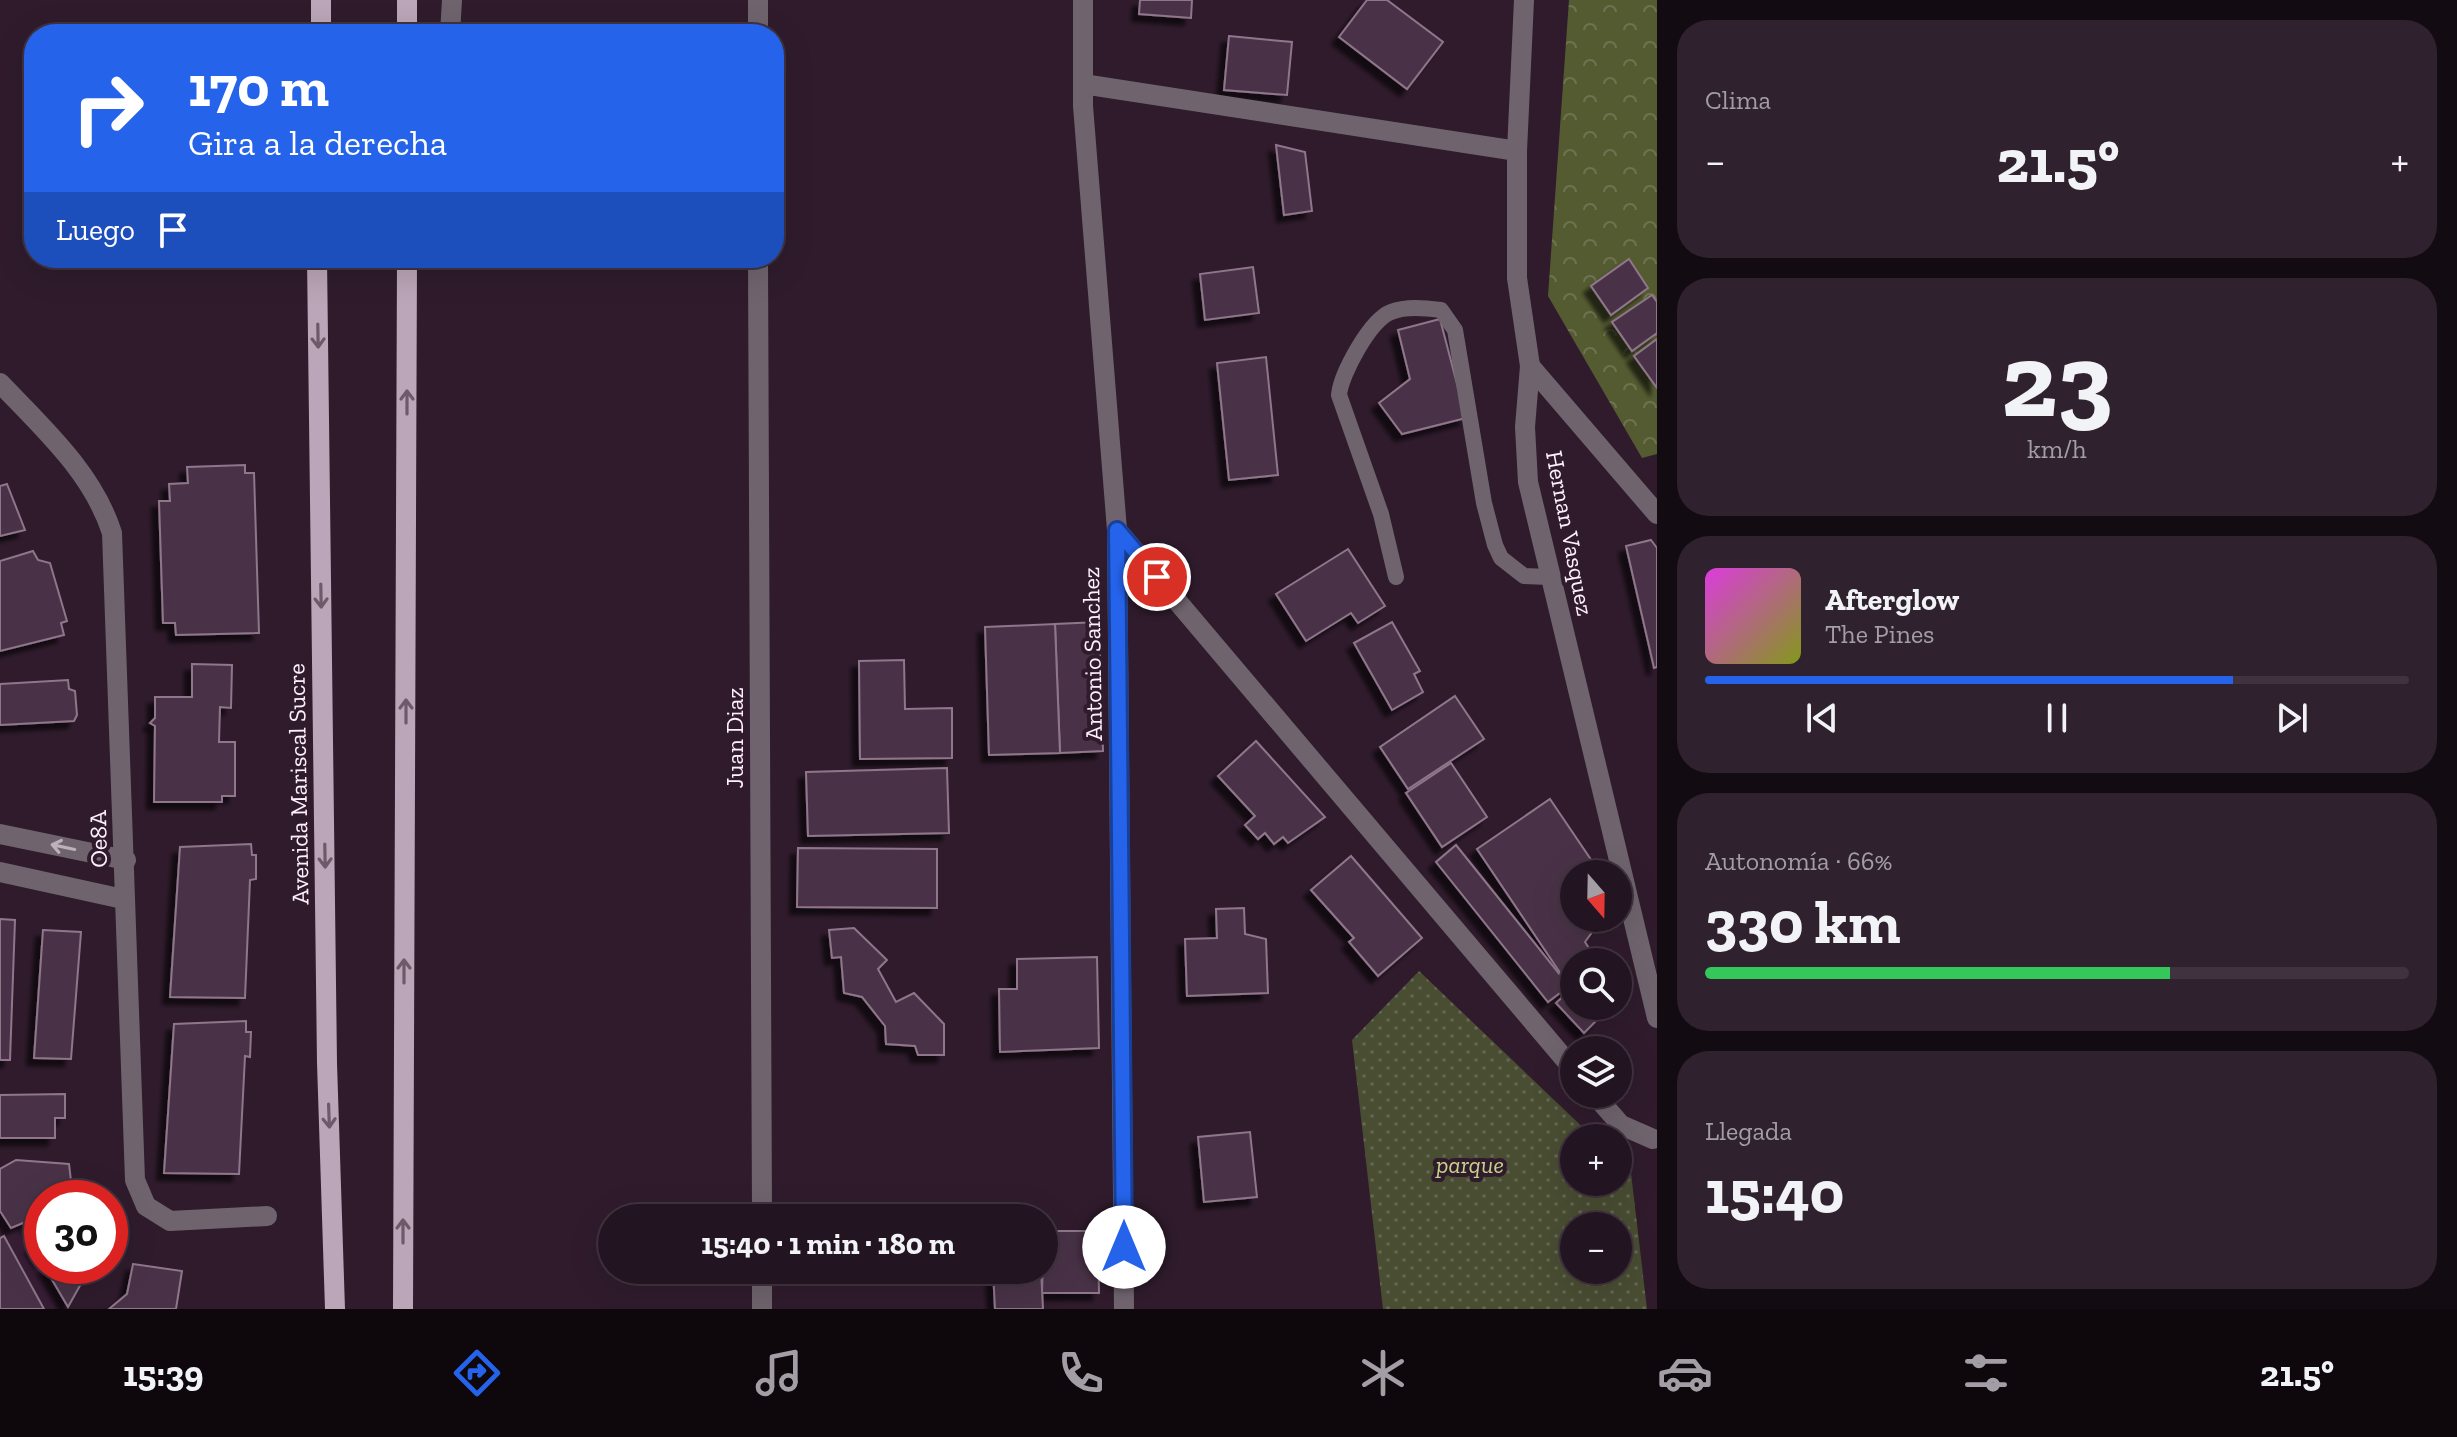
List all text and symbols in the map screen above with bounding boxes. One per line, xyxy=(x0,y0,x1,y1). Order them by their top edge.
text: 170 m xyxy=(188,53,329,120)
icon: right xyxy=(56,56,160,160)
text: Clima xyxy=(1705,84,1771,116)
text: Gira a la derecha xyxy=(188,121,447,164)
text: 21.5° xyxy=(1996,125,2120,197)
text: − xyxy=(1705,134,1726,187)
text: + xyxy=(2390,134,2409,187)
icon: arrive xyxy=(151,208,195,252)
text: Luego xyxy=(56,212,135,248)
text: 23 xyxy=(2001,318,2113,443)
one-way arrow xyxy=(310,322,326,349)
one-way arrow xyxy=(399,389,415,416)
text: km/h xyxy=(2027,433,2087,465)
street label: Hernan Vasquez xyxy=(1540,448,1600,618)
pin xyxy=(1123,543,1191,611)
icon: arrive xyxy=(1135,555,1179,599)
street label: Antonio Sanchez xyxy=(1076,567,1108,741)
one-way arrow xyxy=(313,582,329,609)
text: Afterglow xyxy=(1825,582,1959,618)
text: The Pines xyxy=(1825,618,1935,650)
street label: Avenida Mariscal Sucre xyxy=(281,663,315,905)
street label: Juan Diaz xyxy=(720,687,749,789)
icon: previous xyxy=(1800,696,1844,740)
icon: pause xyxy=(2035,696,2079,740)
icon: next xyxy=(2270,696,2314,740)
one-way arrow xyxy=(398,698,414,725)
street label: Oe8A xyxy=(83,810,113,868)
one-way arrow xyxy=(51,839,76,854)
one-way arrow xyxy=(317,842,332,869)
text: Autonomía · 66% xyxy=(1705,845,1892,877)
north arrow xyxy=(1560,860,1632,932)
map controls xyxy=(1560,860,1632,1284)
text: 330 km xyxy=(1705,886,1900,958)
button: search xyxy=(1560,948,1632,1020)
one-way arrow xyxy=(396,958,412,985)
button: layers xyxy=(1560,1036,1632,1108)
one-way arrow xyxy=(322,1102,337,1129)
text: Llegada xyxy=(1705,1115,1792,1147)
button: + xyxy=(1560,1124,1632,1196)
park label: parque xyxy=(1435,1150,1504,1179)
text: 15:40 xyxy=(1705,1156,1844,1228)
speed limit sign: 30 xyxy=(24,1180,128,1284)
position arrow xyxy=(1082,1205,1166,1289)
button: − xyxy=(1560,1212,1632,1284)
one-way arrow xyxy=(395,1218,411,1245)
text: 15:40 · 1 min · 180 m xyxy=(701,1226,955,1262)
icon: directions xyxy=(449,1345,505,1401)
icon: music xyxy=(751,1345,807,1401)
icon: phone xyxy=(1053,1345,1109,1401)
icon: climate xyxy=(1355,1345,1411,1401)
icon: car xyxy=(1657,1345,1713,1401)
icon: filters xyxy=(1958,1345,2014,1401)
text: 15:39 xyxy=(123,1352,204,1395)
text: 21.5° xyxy=(2260,1352,2334,1395)

